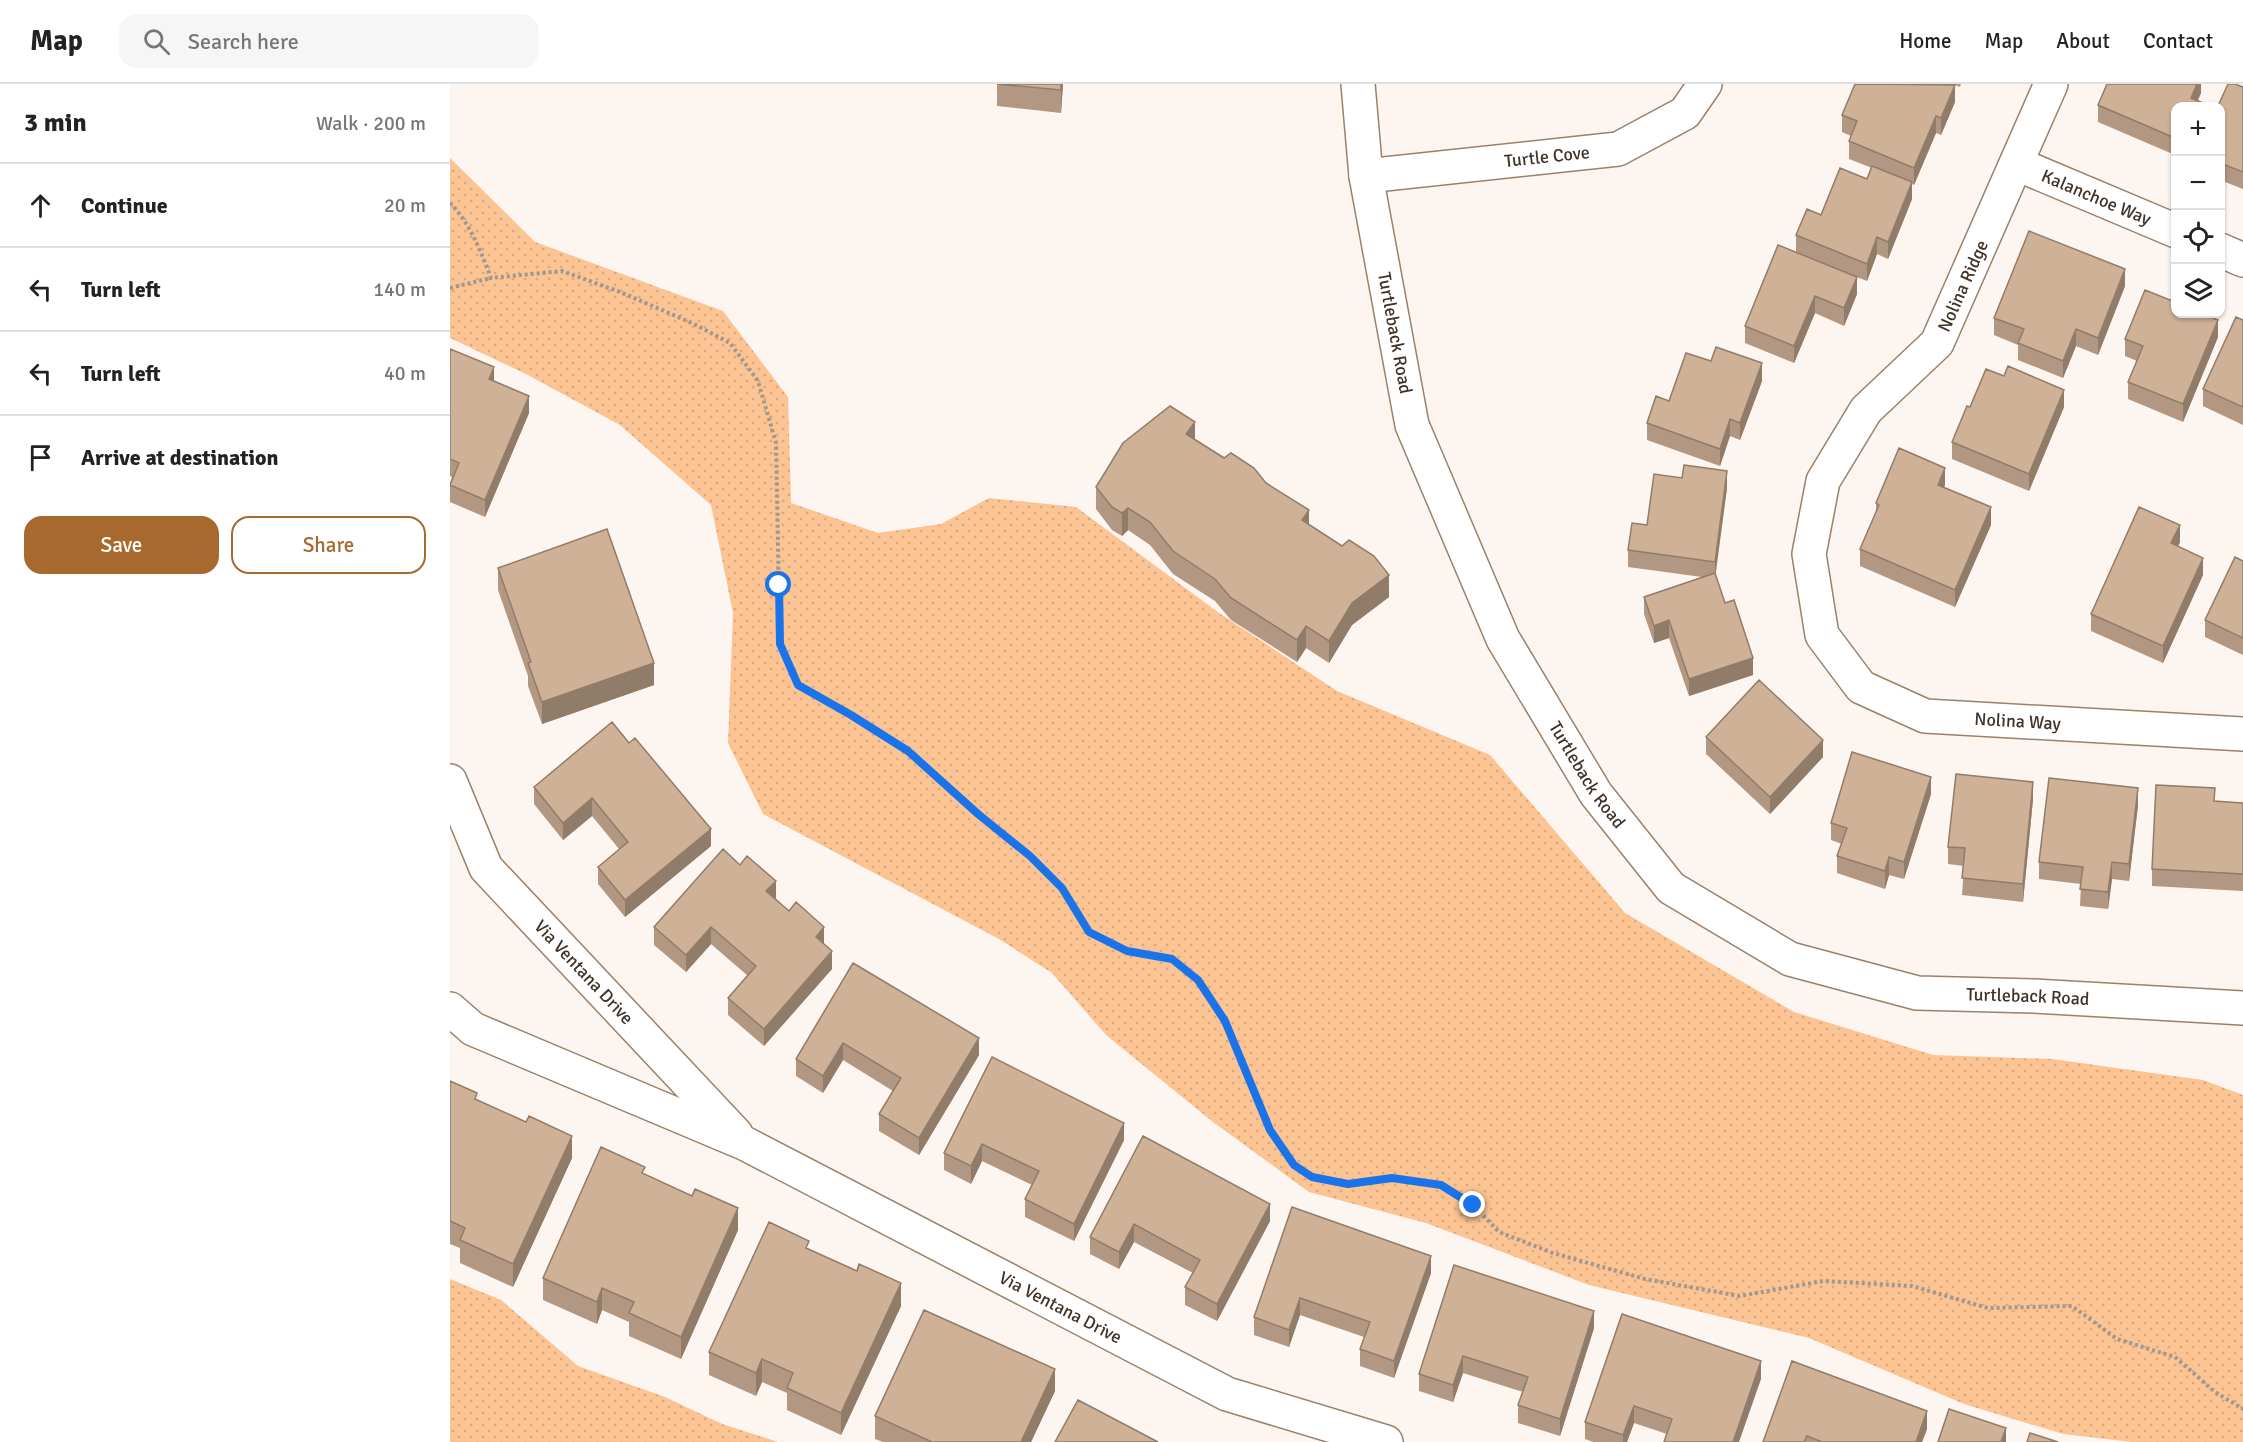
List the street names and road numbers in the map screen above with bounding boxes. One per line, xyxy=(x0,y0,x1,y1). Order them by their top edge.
street label: Turtle Cove xyxy=(1503,141,1591,172)
street label: Kalanchoe Way xyxy=(2038,165,2155,230)
street label: Nolina Ridge xyxy=(1933,237,1993,335)
street label: Turtleback Road xyxy=(1373,270,1417,396)
street label: Nolina Way xyxy=(1974,708,2062,735)
street label: Turtleback Road xyxy=(1544,718,1630,833)
street label: Via Ventana Drive xyxy=(529,915,638,1029)
street label: Turtleback Road xyxy=(1966,983,2090,1010)
street label: Via Ventana Drive xyxy=(995,1266,1125,1348)

